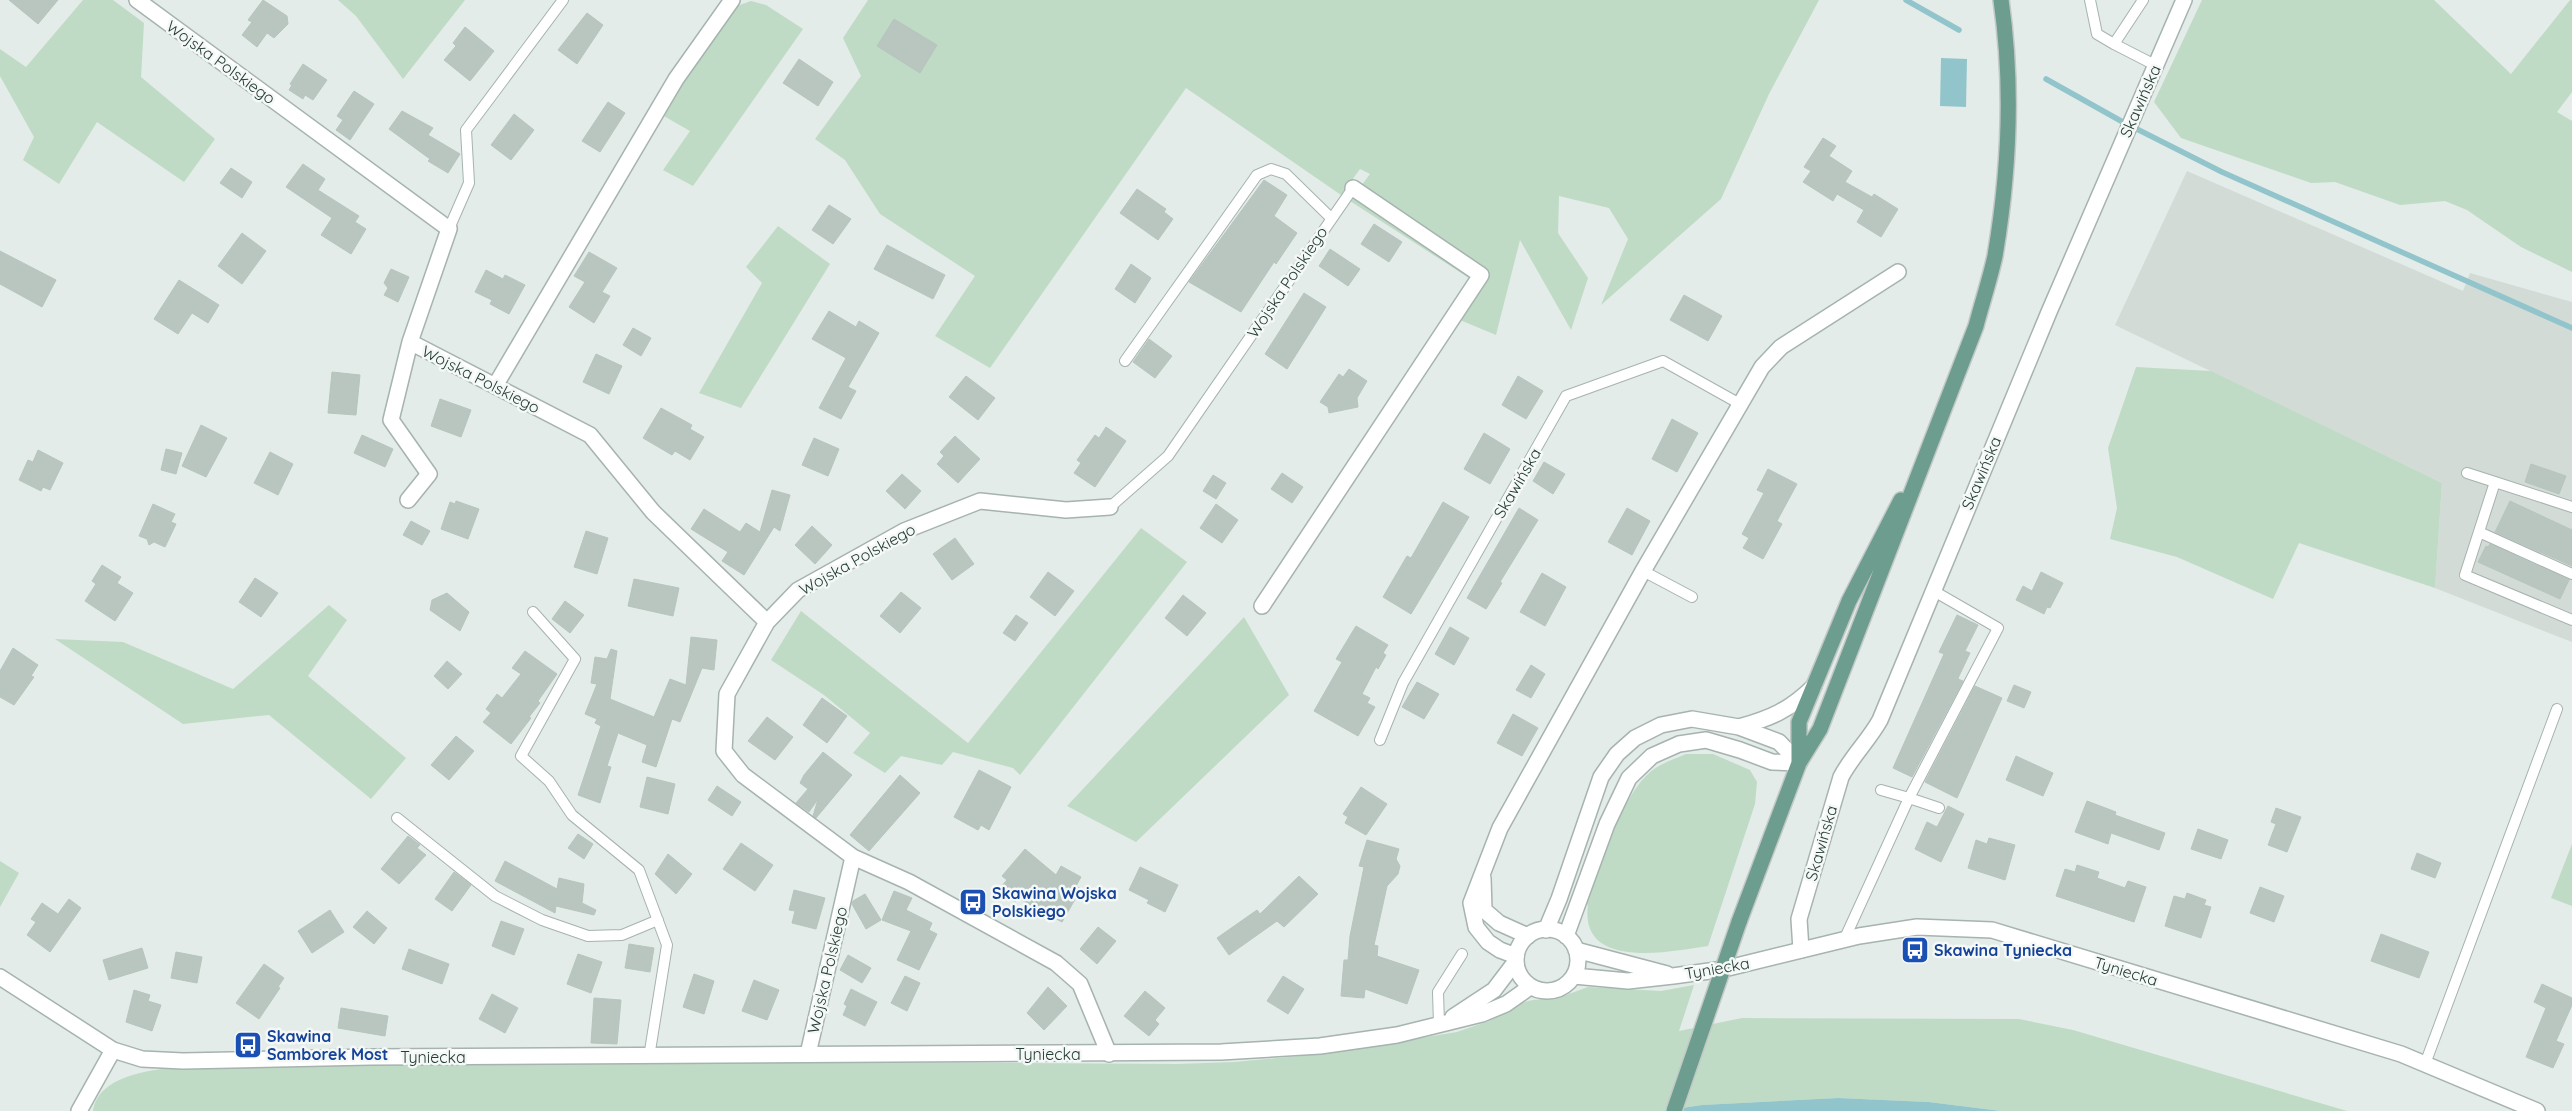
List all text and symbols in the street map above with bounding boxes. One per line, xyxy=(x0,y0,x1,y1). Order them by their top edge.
street label: Wojska Polskiego xyxy=(163,16,279,108)
street label: Skawińska xyxy=(2115,62,2165,140)
street label: Wojska Polskiego xyxy=(1242,223,1332,341)
street label: Wojska Polskiego xyxy=(419,341,543,417)
street label: Skawińska xyxy=(1957,433,2005,513)
street label: Skawińska xyxy=(1489,444,1545,522)
street label: Wojska Polskiego xyxy=(795,519,919,599)
street label: Skawińska xyxy=(1801,803,1841,883)
place label: Skawina Wojska Polskiego xyxy=(992,883,1117,921)
bus stop icon: Skawina Wojska Polskiego xyxy=(958,887,988,917)
street label: Wojska Polskiego xyxy=(803,905,851,1035)
bus stop icon: Skawina Tyniecka xyxy=(1900,935,1930,965)
place label: Skawina Tyniecka xyxy=(1934,940,2072,960)
street label: Tyniecka xyxy=(1683,952,1751,984)
street label: Tyniecka xyxy=(2092,952,2160,990)
place label: Skawina Samborek Most xyxy=(267,1026,388,1064)
bus stop icon: Skawina Samborek Most xyxy=(233,1030,263,1060)
street label: Tyniecka xyxy=(1015,1044,1081,1064)
street label: Tyniecka xyxy=(400,1047,466,1067)

